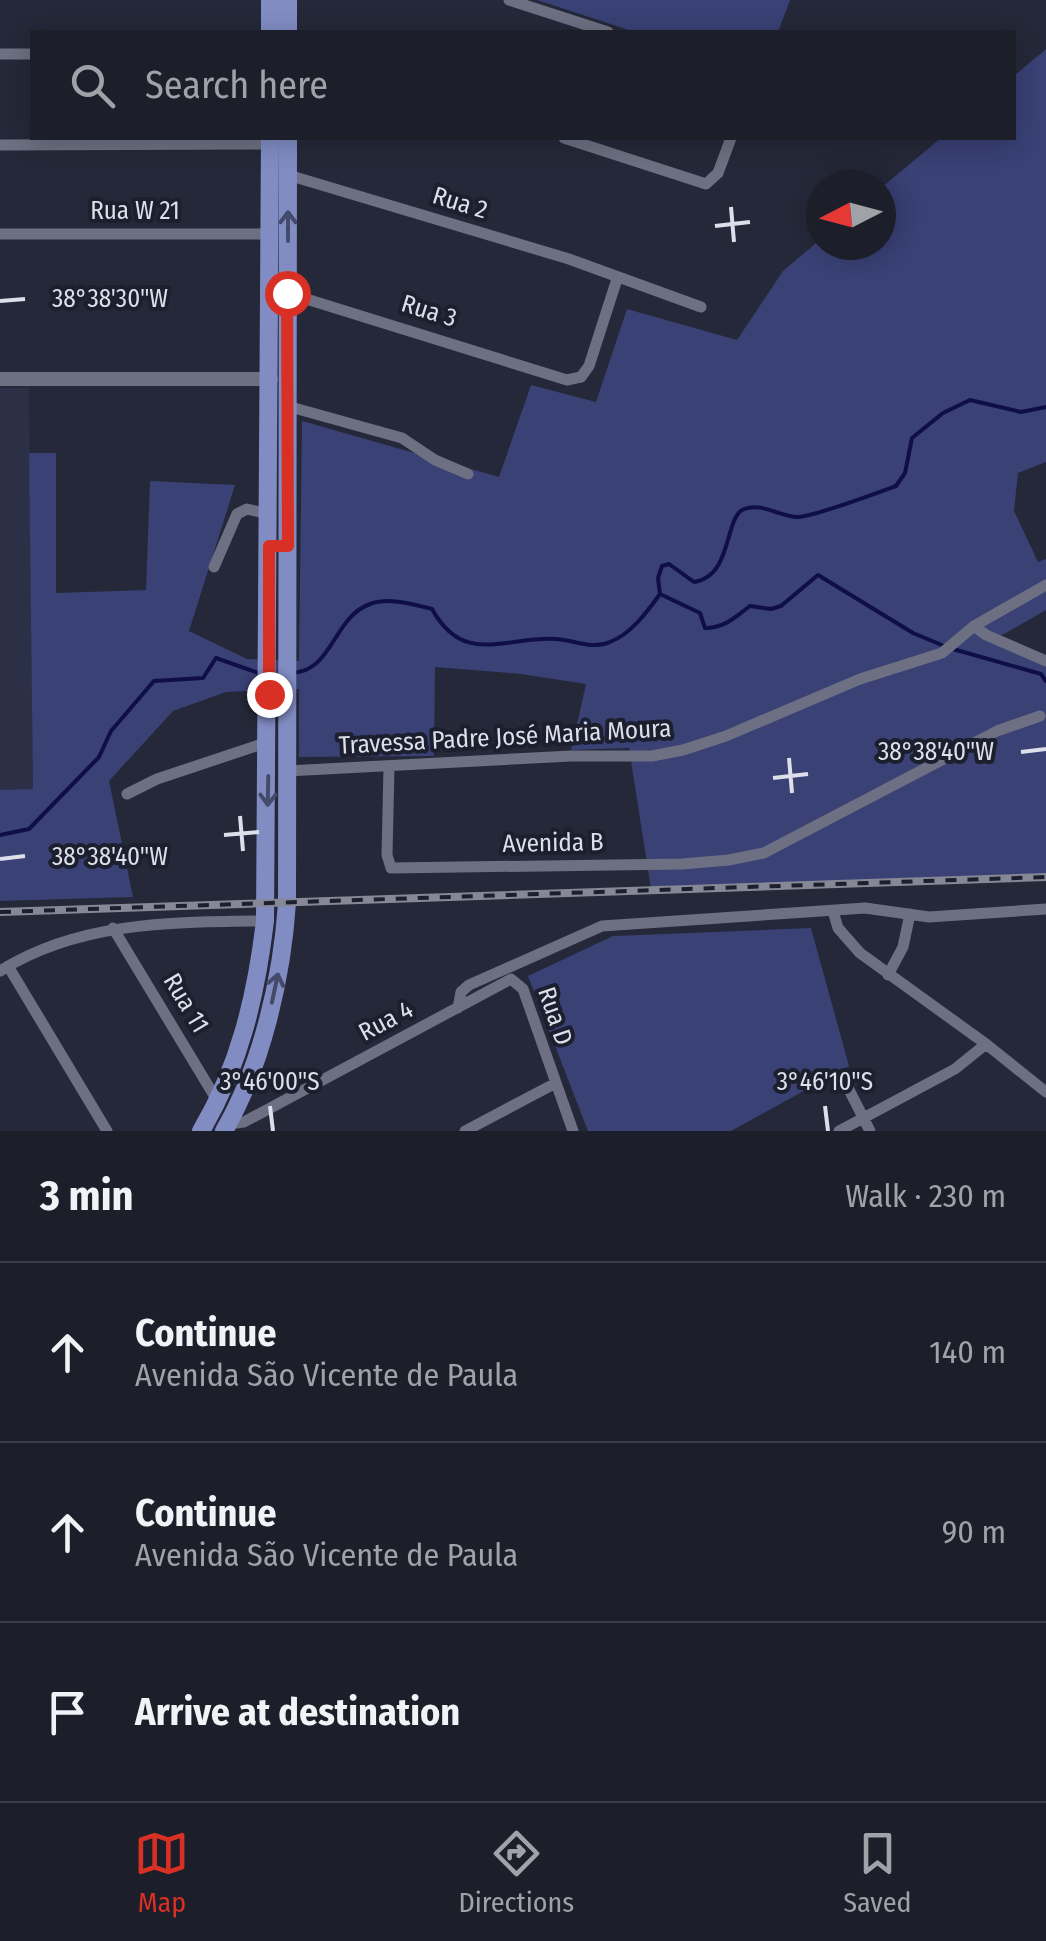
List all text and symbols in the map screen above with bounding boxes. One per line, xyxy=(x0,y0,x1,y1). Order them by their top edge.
search box xyxy=(30,30,1016,140)
icon: search xyxy=(65,58,120,113)
text: Search here xyxy=(145,62,328,108)
north arrow xyxy=(806,170,896,260)
street label: Rua 2 xyxy=(429,180,491,226)
street label: Rua W 21 xyxy=(90,196,180,226)
one-way arrow xyxy=(278,211,297,243)
route start xyxy=(265,271,311,317)
text: 38°38'30"W xyxy=(52,284,168,314)
street label: Rua 3 xyxy=(398,288,460,334)
route end xyxy=(247,672,293,718)
street label: Travessa Padre José Maria Moura xyxy=(338,713,672,761)
text: 38°38'40"W xyxy=(878,737,994,767)
one-way arrow xyxy=(258,774,278,807)
street label: Avenida B xyxy=(502,827,604,859)
text: 38°38'40"W xyxy=(52,842,168,872)
street label: Rua 11 xyxy=(157,968,215,1038)
one-way arrow xyxy=(267,973,285,1005)
street label: Rua D xyxy=(531,983,579,1049)
street label: Rua 4 xyxy=(354,994,418,1048)
text: 3°46'00"S xyxy=(220,1067,320,1097)
text: 3°46'10"S xyxy=(777,1067,873,1097)
text: 3 min xyxy=(40,1171,134,1221)
text: Walk · 230 m xyxy=(845,1177,1006,1215)
text: Continue xyxy=(135,1310,276,1356)
icon: ahead xyxy=(40,1325,95,1380)
text: 140 m xyxy=(929,1333,1006,1371)
text: Avenida São Vicente de Paula xyxy=(135,1356,518,1394)
text: Continue xyxy=(135,1490,276,1536)
icon: ahead xyxy=(40,1505,95,1560)
text: 90 m xyxy=(942,1513,1006,1551)
text: Avenida São Vicente de Paula xyxy=(135,1536,518,1574)
icon: arrive xyxy=(40,1685,95,1740)
text: Arrive at destination xyxy=(135,1689,460,1735)
tab: Map xyxy=(134,1826,189,1919)
tab: Directions xyxy=(458,1826,574,1919)
tab: Saved xyxy=(843,1826,912,1919)

